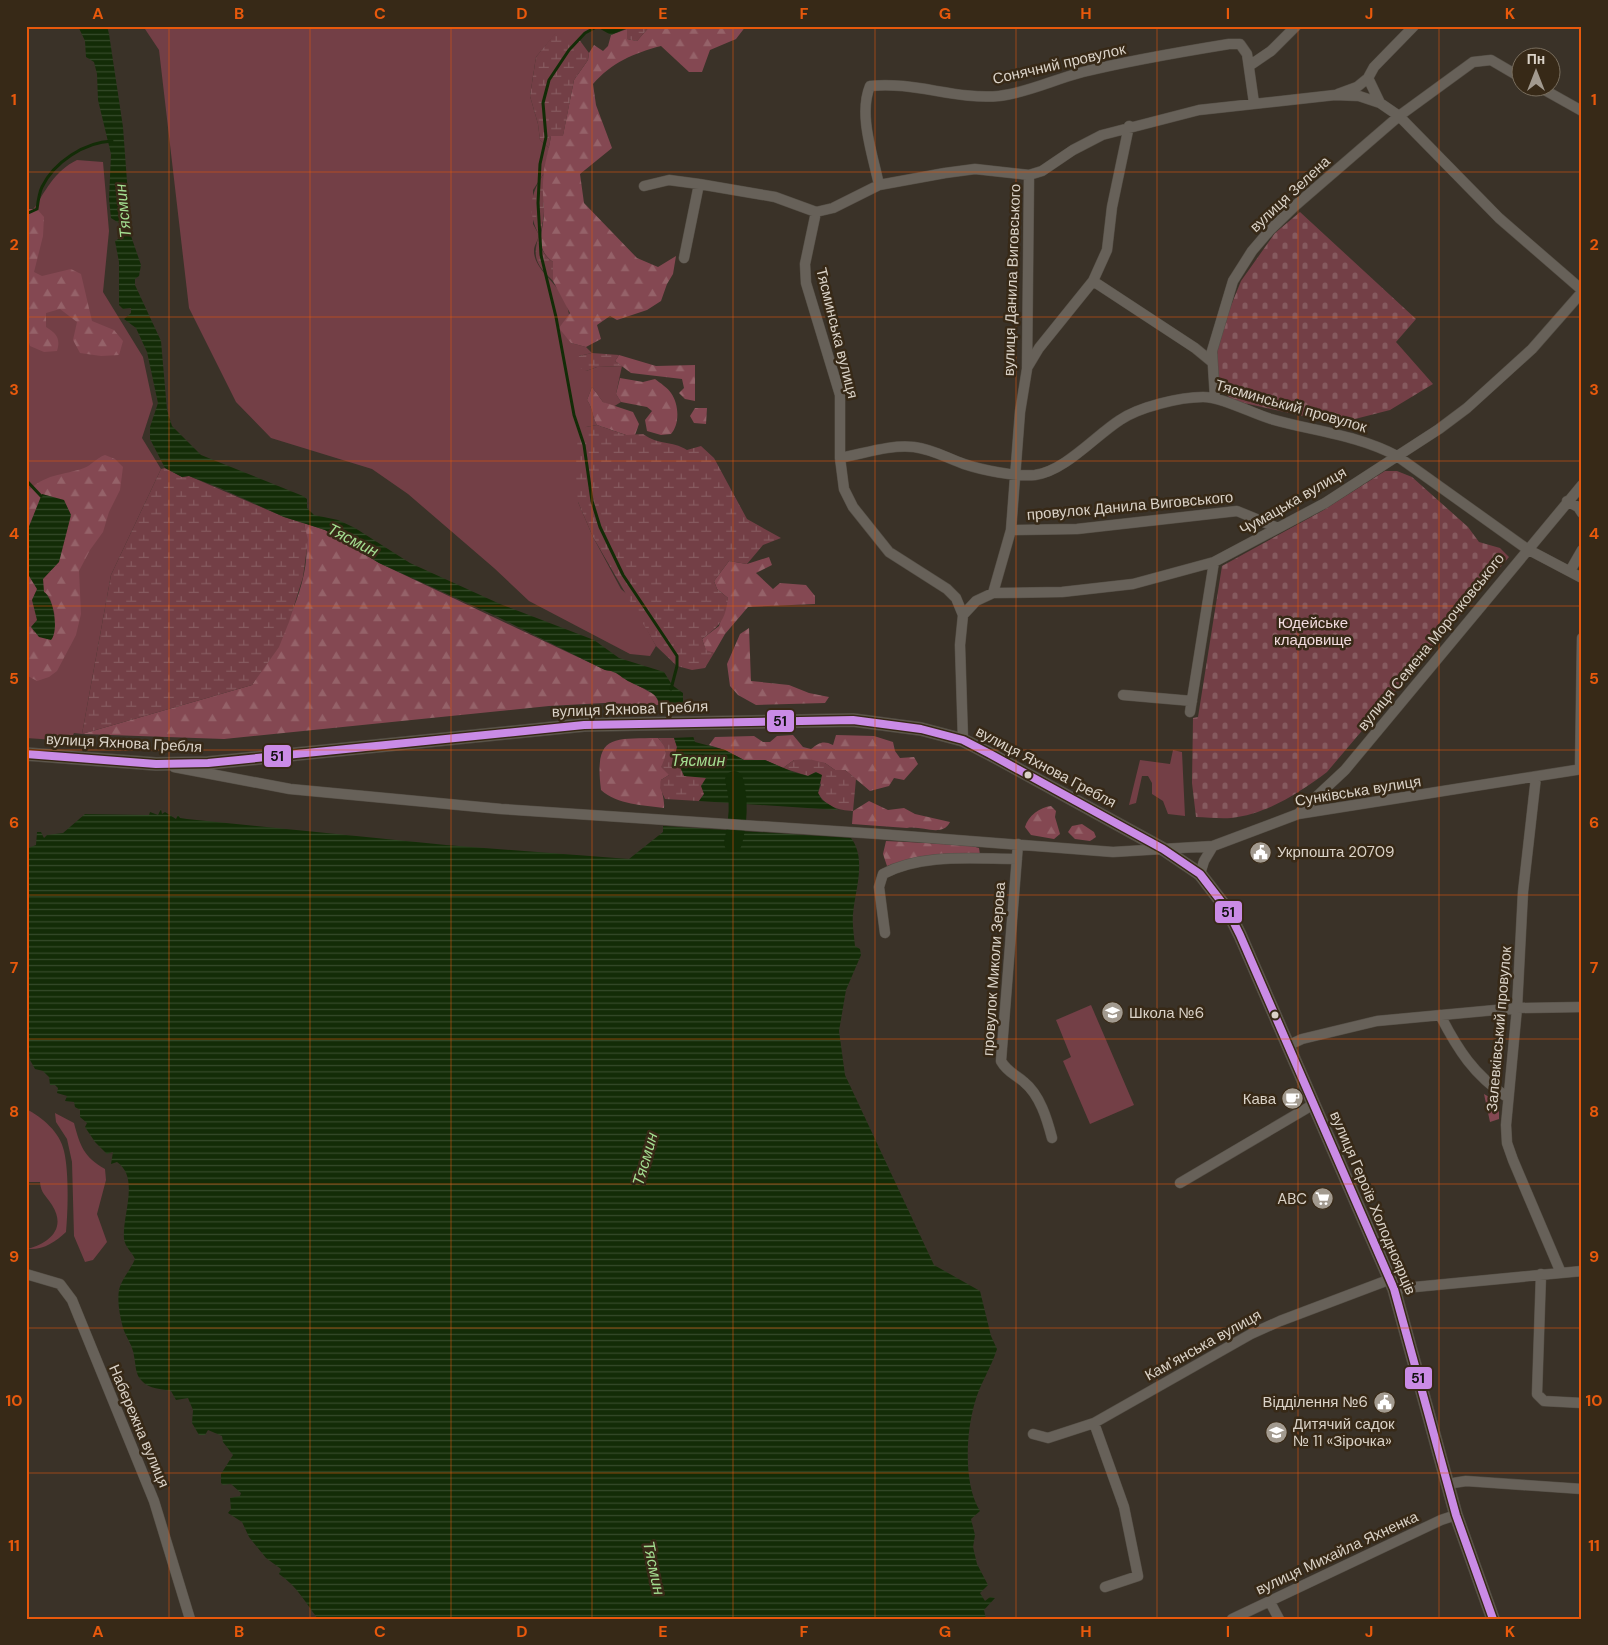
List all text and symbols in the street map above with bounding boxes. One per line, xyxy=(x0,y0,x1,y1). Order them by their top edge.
text: A xyxy=(92,3,104,24)
text: B xyxy=(234,3,244,24)
text: C xyxy=(374,3,386,24)
text: D xyxy=(516,3,528,24)
text: E xyxy=(658,3,668,24)
text: F xyxy=(800,3,809,24)
text: G xyxy=(939,3,951,24)
text: H xyxy=(1080,3,1092,24)
text: I xyxy=(1226,3,1230,24)
text: J xyxy=(1365,3,1373,24)
text: K xyxy=(1505,3,1516,24)
street label: Сонячний провулок xyxy=(991,39,1128,89)
north arrow xyxy=(1510,48,1560,98)
text: Пн xyxy=(1527,50,1545,68)
text: 1 xyxy=(11,89,17,110)
text: 1 xyxy=(1591,89,1597,110)
street label: вулиця Зелена xyxy=(1245,151,1335,237)
water label: Тясмин xyxy=(110,183,136,239)
street label: вулиця Данила Виговського xyxy=(999,183,1025,377)
text: 2 xyxy=(9,234,19,255)
text: 2 xyxy=(1589,234,1599,255)
street label: Тясминська вулиця xyxy=(811,266,863,400)
street label: Тясминський провулок xyxy=(1213,375,1370,437)
text: 3 xyxy=(9,379,19,400)
text: 3 xyxy=(1589,379,1599,400)
street label: Чумацька вулиця xyxy=(1236,462,1350,540)
street label: провулок Данила Виговського xyxy=(1026,487,1234,525)
water label: Тясмин xyxy=(324,518,382,562)
text: 4 xyxy=(9,523,19,544)
text: 4 xyxy=(1589,523,1599,544)
street label: вулиця Семена Морочковського xyxy=(1353,549,1509,735)
park label: Юдейське кладовище xyxy=(1274,613,1352,650)
text: 5 xyxy=(9,668,19,689)
text: 5 xyxy=(1589,668,1599,689)
street label: вулиця Яхнова Гребля xyxy=(552,696,708,722)
line badge: 51 xyxy=(766,709,795,733)
text: 51 xyxy=(773,712,787,730)
street label: вулиця Яхнова Гребля xyxy=(972,721,1120,813)
street label: вулиця Яхнова Гребля xyxy=(45,729,203,757)
line badge: 51 xyxy=(263,744,292,768)
text: 51 xyxy=(270,747,284,765)
water label: Тясмин xyxy=(671,750,725,771)
unlabelled marker xyxy=(1023,770,1033,780)
street label: Сунківська вулиця xyxy=(1293,771,1423,811)
text: 6 xyxy=(9,812,19,833)
text: 6 xyxy=(1589,812,1599,833)
public building icon: Укрпошта 20709 xyxy=(1249,840,1273,864)
place label: Укрпошта 20709 xyxy=(1277,842,1394,862)
street label: провулок Миколи Зерова xyxy=(978,881,1010,1057)
line badge: 51 xyxy=(1214,900,1243,924)
text: 51 xyxy=(1221,903,1235,921)
street label: Залевківський провулок xyxy=(1482,945,1516,1113)
text: 7 xyxy=(10,957,19,978)
text: 7 xyxy=(1590,957,1599,978)
school or university icon: Школа №6 xyxy=(1101,1001,1125,1025)
place label: Школа №6 xyxy=(1129,1003,1204,1023)
unlabelled marker xyxy=(1270,1010,1280,1020)
cafe icon: Кава xyxy=(1280,1087,1304,1111)
place label: Кава xyxy=(1243,1089,1277,1109)
text: 8 xyxy=(9,1101,19,1122)
text: 8 xyxy=(1589,1101,1599,1122)
street label: вулиця Героїв Холодноярців xyxy=(1325,1108,1421,1298)
water label: Тясмин xyxy=(627,1130,663,1188)
supermarket icon: ABC xyxy=(1311,1187,1335,1211)
place label: ABC xyxy=(1277,1189,1307,1209)
text: 9 xyxy=(9,1246,19,1267)
text: 9 xyxy=(1589,1246,1599,1267)
street label: Камʼянська вулиця xyxy=(1141,1305,1265,1385)
street label: Набережна вулиця xyxy=(104,1361,174,1491)
line badge: 51 xyxy=(1404,1366,1433,1390)
text: 51 xyxy=(1411,1369,1425,1387)
text: 10 xyxy=(5,1390,23,1411)
public building icon: Відділення №6 xyxy=(1372,1390,1396,1414)
text: 10 xyxy=(1585,1390,1603,1411)
place label: Відділення №6 xyxy=(1263,1392,1368,1412)
place label: Дитячий садок № 11 «Зірочка» xyxy=(1293,1414,1395,1451)
school or university icon: Дитячий садок № 11 «Зірочка» xyxy=(1265,1421,1289,1445)
street label: вулиця Михайла Яхненка xyxy=(1253,1506,1422,1599)
text: 11 xyxy=(8,1535,20,1556)
text: 11 xyxy=(1588,1535,1600,1556)
water label: Тясмин xyxy=(638,1539,670,1597)
text: A xyxy=(92,1621,104,1642)
text: B xyxy=(234,1621,244,1642)
text: C xyxy=(374,1621,386,1642)
text: D xyxy=(516,1621,528,1642)
text: E xyxy=(658,1621,668,1642)
text: F xyxy=(800,1621,809,1642)
text: G xyxy=(939,1621,951,1642)
text: H xyxy=(1080,1621,1092,1642)
text: I xyxy=(1226,1621,1230,1642)
text: J xyxy=(1365,1621,1373,1642)
text: K xyxy=(1505,1621,1516,1642)

